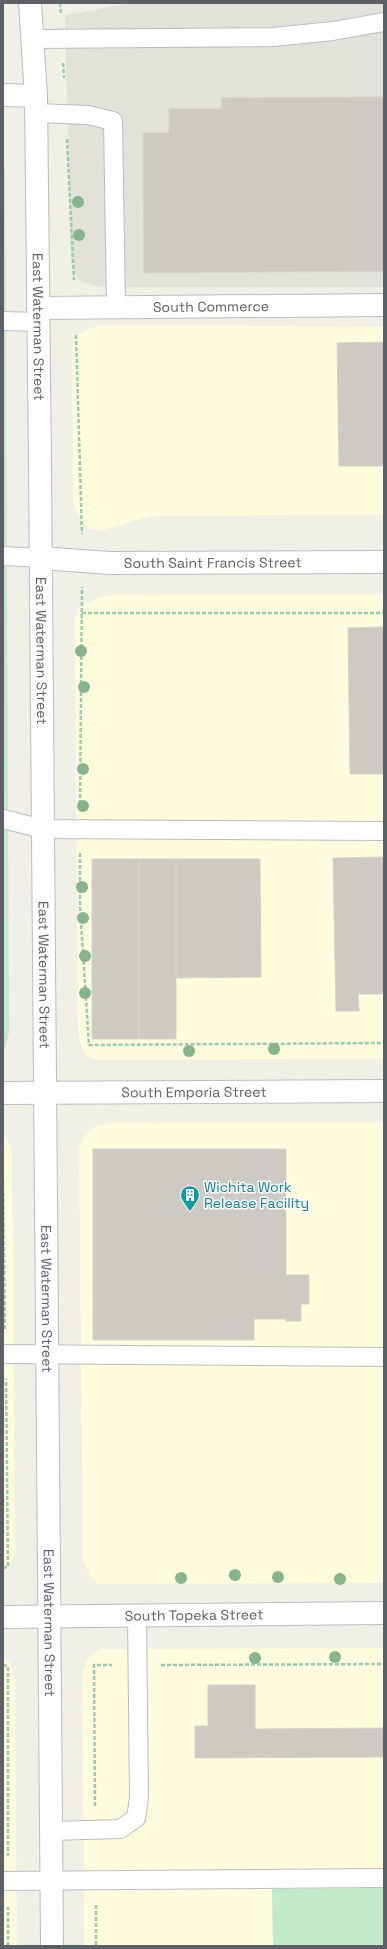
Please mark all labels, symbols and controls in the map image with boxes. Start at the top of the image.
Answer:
street label: East Waterman Street [29,253,48,401]
street label: South Commerce [153,297,269,316]
street label: South Saint Francis Street [124,553,302,572]
street label: East Waterman Street [32,577,51,725]
street label: East Waterman Street [35,901,54,1049]
street label: South Emporia Street [121,1083,267,1101]
place label: Wichita Work Release Facility [204,1178,309,1212]
building icon: Wichita Work Release Facility [179,1184,201,1212]
street label: East Waterman Street [37,1225,56,1373]
street label: East Waterman Street [40,1549,59,1697]
street label: South Topeka Street [124,1605,263,1625]

